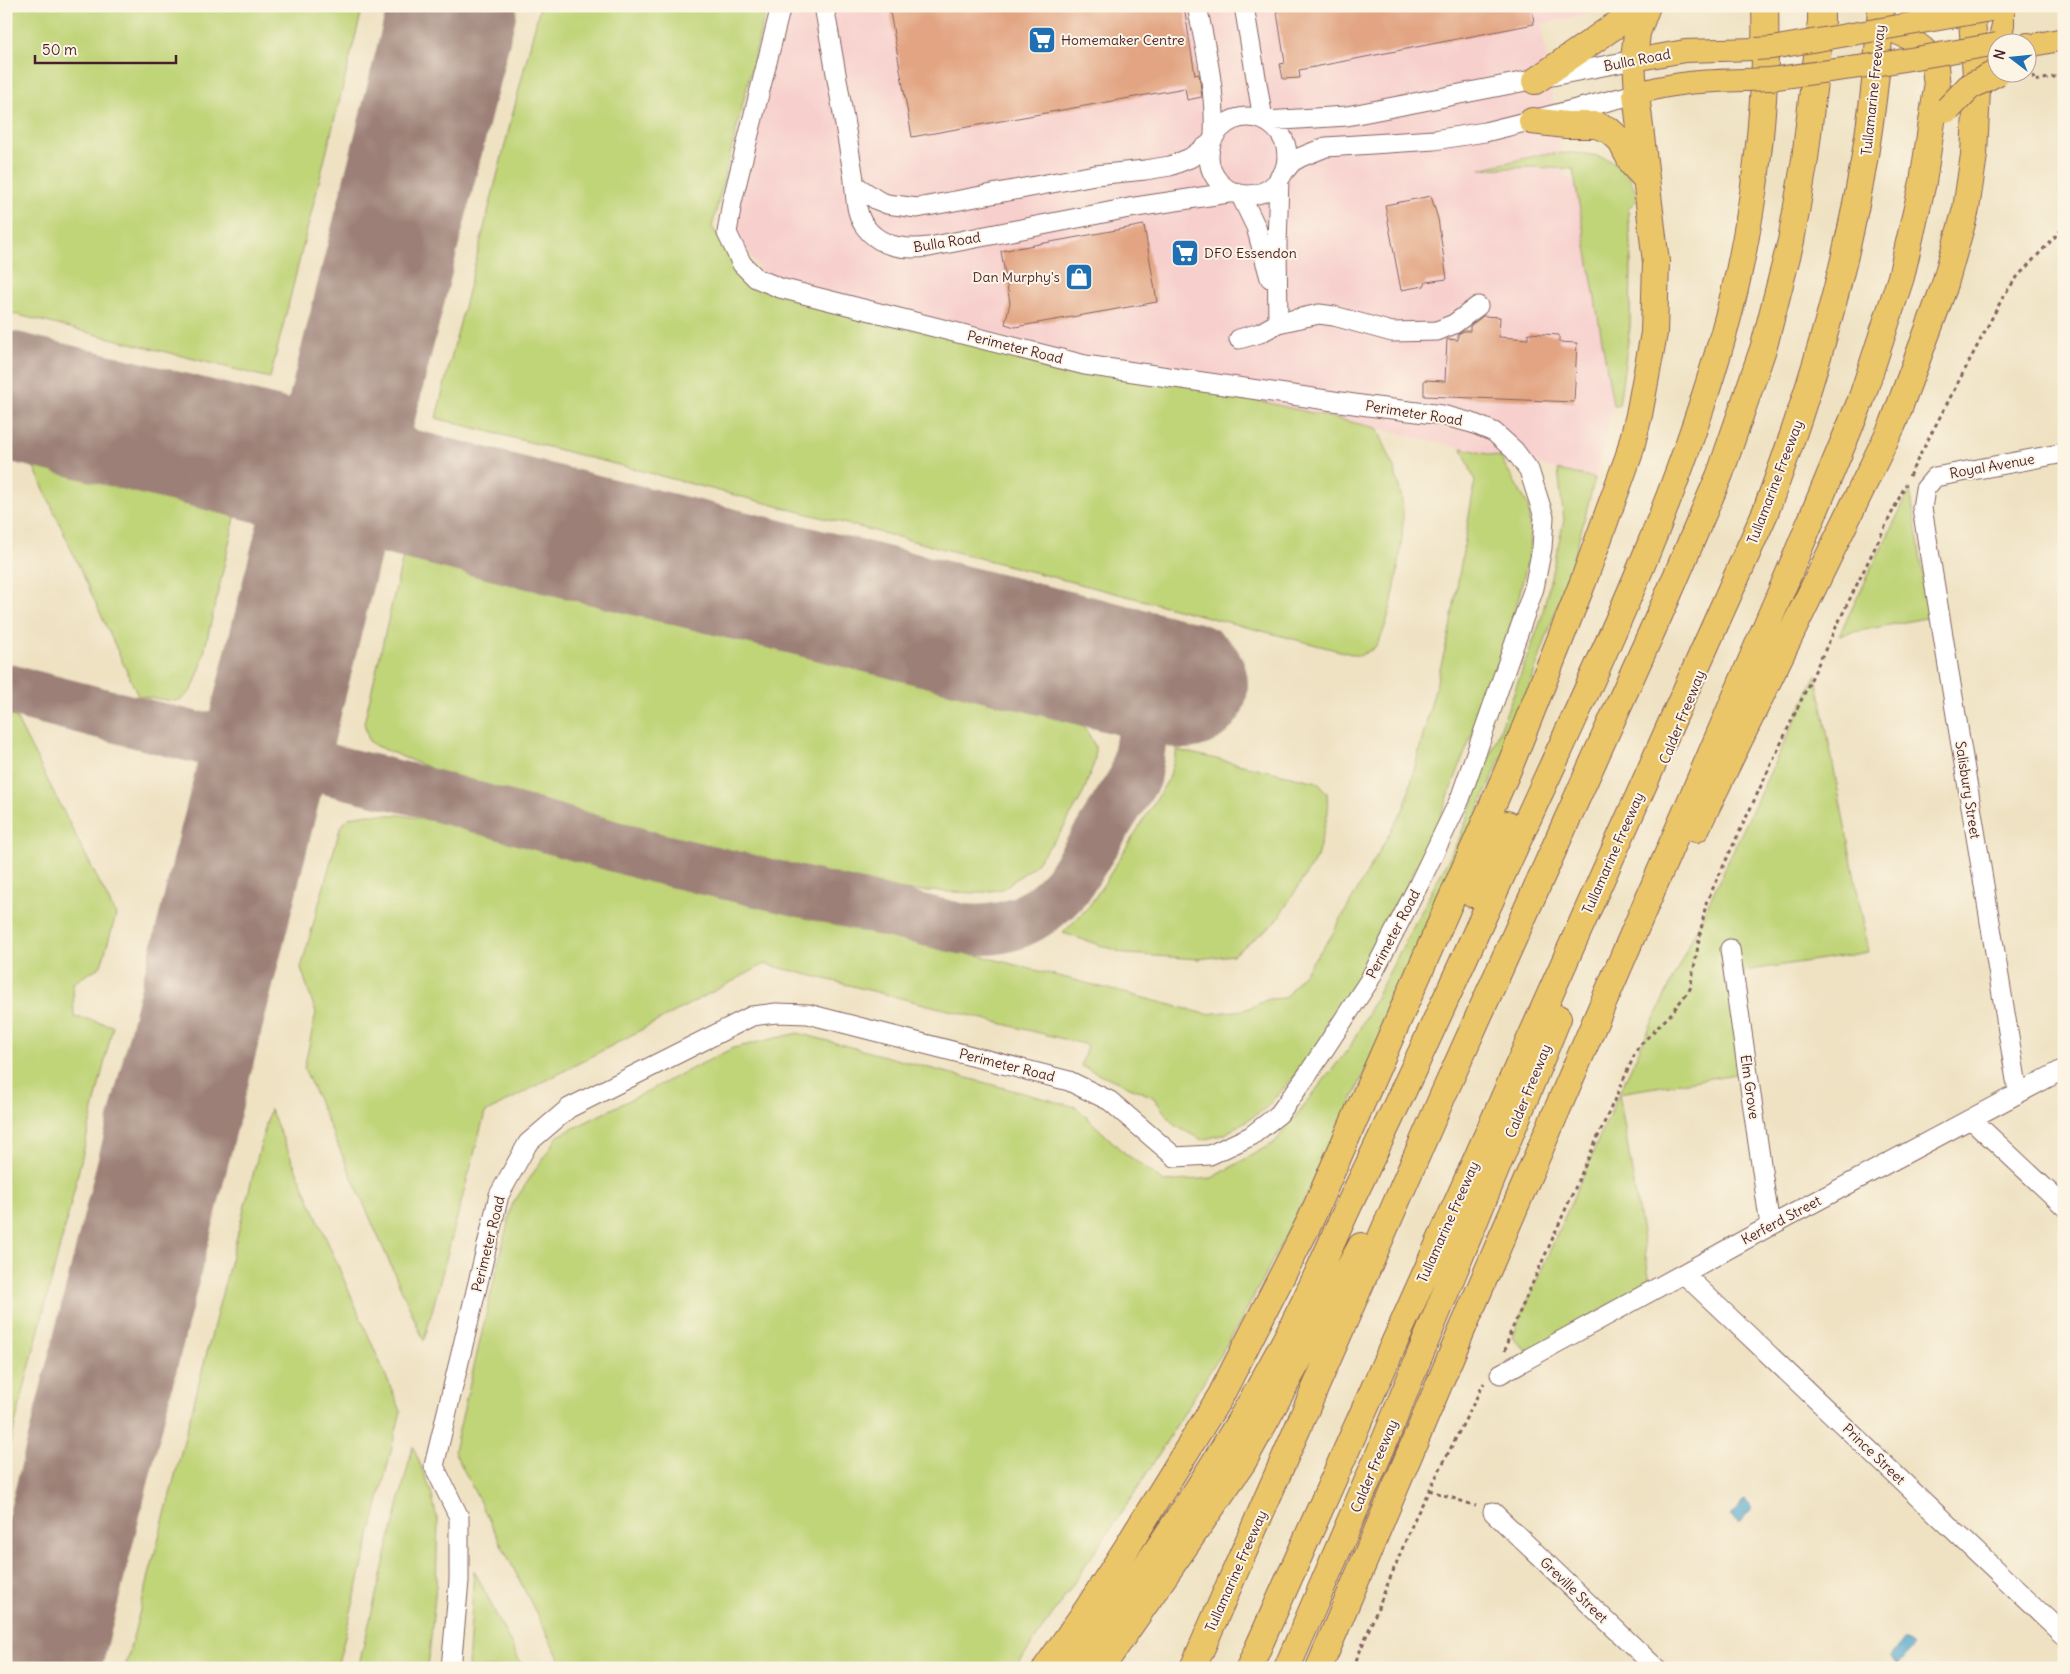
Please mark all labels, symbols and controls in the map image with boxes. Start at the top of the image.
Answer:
street label: Tullamarine Freeway [1857,24,1889,156]
supermarket icon: Homemaker Centre [1027,25,1057,55]
place label: Homemaker Centre [1061,31,1185,49]
scale bar [35,32,176,64]
north arrow [1988,32,2038,82]
text: 50 m [42,40,77,59]
street label: Bulla Road [1602,45,1672,75]
text: N [1990,47,2009,62]
street label: Bulla Road [912,228,982,256]
supermarket icon: DFO Essendon [1170,238,1200,268]
place label: DFO Essendon [1204,244,1297,262]
shop icon: Dan Murphy's [1064,262,1094,292]
place label: Dan Murphy's [973,268,1060,286]
street label: Perimeter Road [965,326,1065,368]
street label: Perimeter Road [1364,396,1464,430]
street label: Tullamarine Freeway [1743,417,1807,547]
street label: Royal Avenue [1948,450,2036,482]
street label: Calder Freeway [1655,667,1709,767]
street label: Salisbury Street [1951,740,1985,840]
street label: Tullamarine Freeway [1578,789,1648,917]
street label: Perimeter Road [1362,886,1424,982]
street label: Calder Freeway [1501,1041,1555,1141]
street label: Perimeter Road [957,1044,1057,1086]
street label: Elm Grove [1737,1054,1763,1120]
street label: Tullamarine Freeway [1413,1158,1483,1286]
street label: Kerferd Street [1738,1191,1824,1249]
street label: Perimeter Road [467,1194,509,1294]
street label: Calder Freeway [1346,1417,1402,1515]
street label: Prince Street [1839,1420,1909,1489]
street label: Tullamarine Freeway [1201,1507,1271,1635]
street label: Greville Street [1536,1553,1612,1627]

